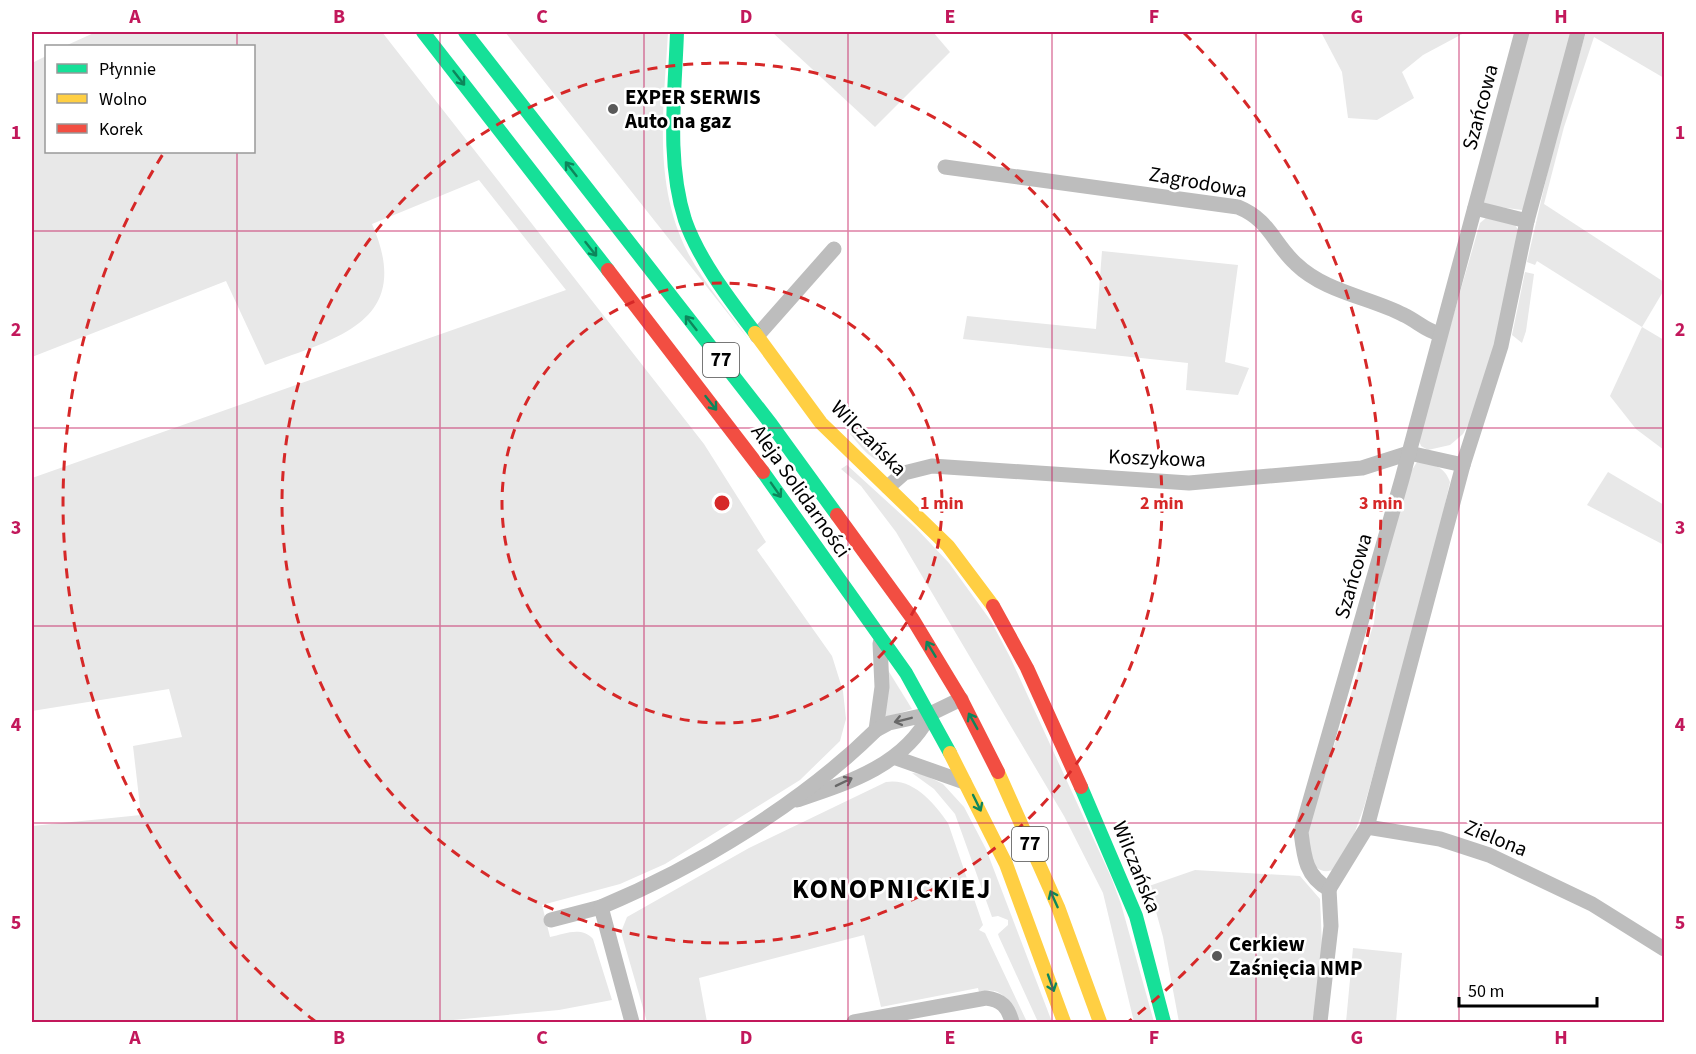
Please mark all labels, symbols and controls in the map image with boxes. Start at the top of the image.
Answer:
text: A [128,3,141,31]
text: B [333,3,345,31]
text: C [536,3,548,31]
text: D [740,3,752,31]
text: E [945,3,955,31]
text: F [1149,3,1159,31]
text: G [1351,3,1363,31]
text: H [1554,3,1568,31]
legend [45,45,255,153]
text: Płynnie [99,57,156,82]
street label: Szańcowa [1454,61,1506,153]
one-way arrow [452,69,465,85]
place label: EXPER SERWIS Auto na gaz [624,82,761,136]
text: Wolno [99,87,147,112]
marker: EXPER SERWIS Auto na gaz [606,102,620,116]
text: Korek [99,117,143,142]
text: 1 [11,119,21,147]
text: 1 [1675,119,1685,147]
street label: Zagrodowa [1147,159,1249,205]
one-way arrow [565,161,578,177]
one-way arrow [584,240,597,256]
one-way arrow [685,315,698,331]
text: 2 [11,316,21,344]
text: 2 [1675,316,1685,344]
road number: 77 [703,343,739,377]
street label: WiIczańska [824,393,914,483]
one-way arrow [704,394,717,410]
street label: Aleja Solidarności [744,418,858,564]
street label: Koszykowa [1108,441,1206,475]
one-way arrow [769,482,782,498]
text: 1 min [920,491,964,516]
text: 2 min [1140,491,1184,516]
text: 3 min [1359,491,1403,516]
centre of rings [712,493,732,513]
text: 3 [11,514,21,542]
text: 3 [1675,514,1685,542]
street label: Szańcowa [1327,530,1379,622]
one-way arrow [924,641,936,658]
text: 4 [11,711,22,739]
text: 4 [1675,711,1686,739]
one-way arrow [967,713,978,731]
one-way arrow [893,715,912,727]
one-way arrow [835,776,853,788]
one-way arrow [971,794,983,812]
street label: Zielona [1460,812,1532,864]
street label: WiIczańska [1105,816,1169,918]
road number: 77 [1012,827,1048,861]
district label: KONOPNICKIEJ [792,870,992,909]
one-way arrow [1048,890,1059,908]
text: 5 [11,909,21,937]
text: 5 [1675,909,1685,937]
place label: Cerkiew Zaśnięcia NMP [1229,929,1363,983]
marker: Cerkiew Zaśnięcia NMP [1210,949,1224,963]
scale bar [1459,970,1597,1008]
one-way arrow [1047,974,1058,992]
text: 50 m [1468,979,1504,1004]
text: A [128,1024,141,1052]
text: B [333,1024,345,1052]
text: C [536,1024,548,1052]
text: D [740,1024,752,1052]
text: E [945,1024,955,1052]
text: F [1149,1024,1159,1052]
text: G [1351,1024,1363,1052]
text: H [1554,1024,1568,1052]

